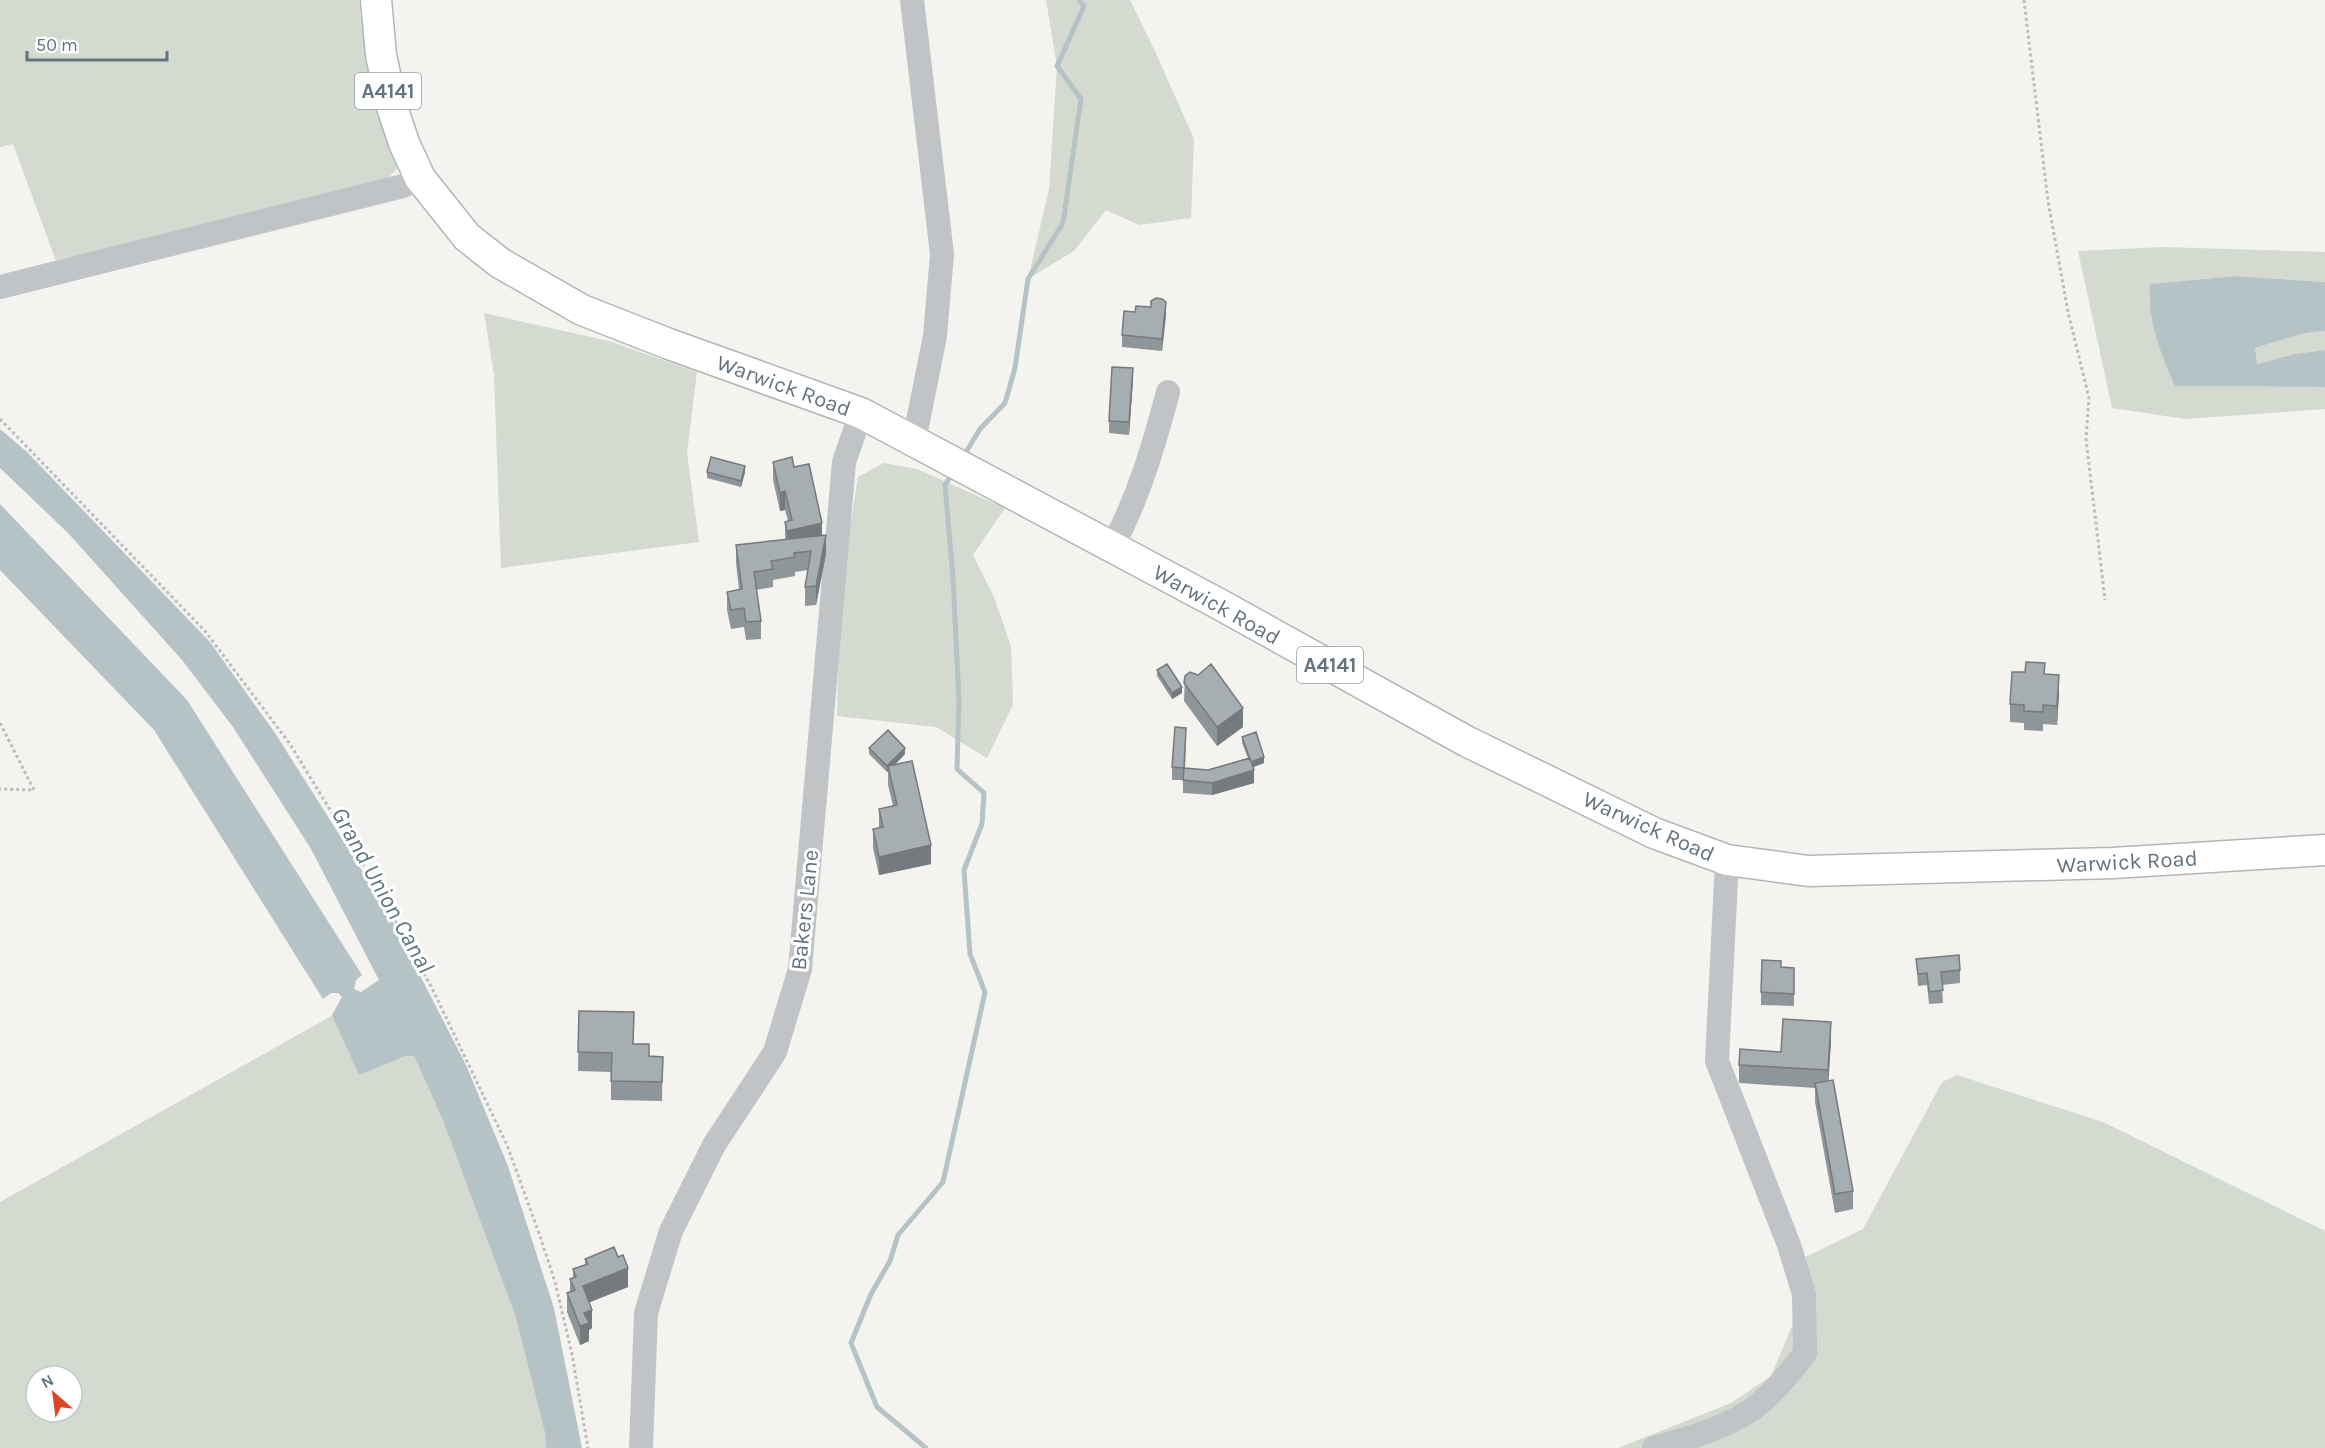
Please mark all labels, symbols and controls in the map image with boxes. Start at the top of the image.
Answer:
scale bar [27,24,166,62]
text: 50 m [36,34,78,56]
road number: A4141 [355,73,421,109]
street label: Warwick Road [713,350,854,422]
street label: Warwick Road [1148,559,1285,650]
road number: A4141 [1297,647,1363,683]
street label: Warwick Road [1579,786,1718,867]
water label: Grand Union Canal [326,802,440,978]
street label: Warwick Road [2056,845,2198,879]
street label: Bakers Lane [786,848,824,972]
north arrow [24,1364,84,1424]
text: N [38,1370,57,1392]

